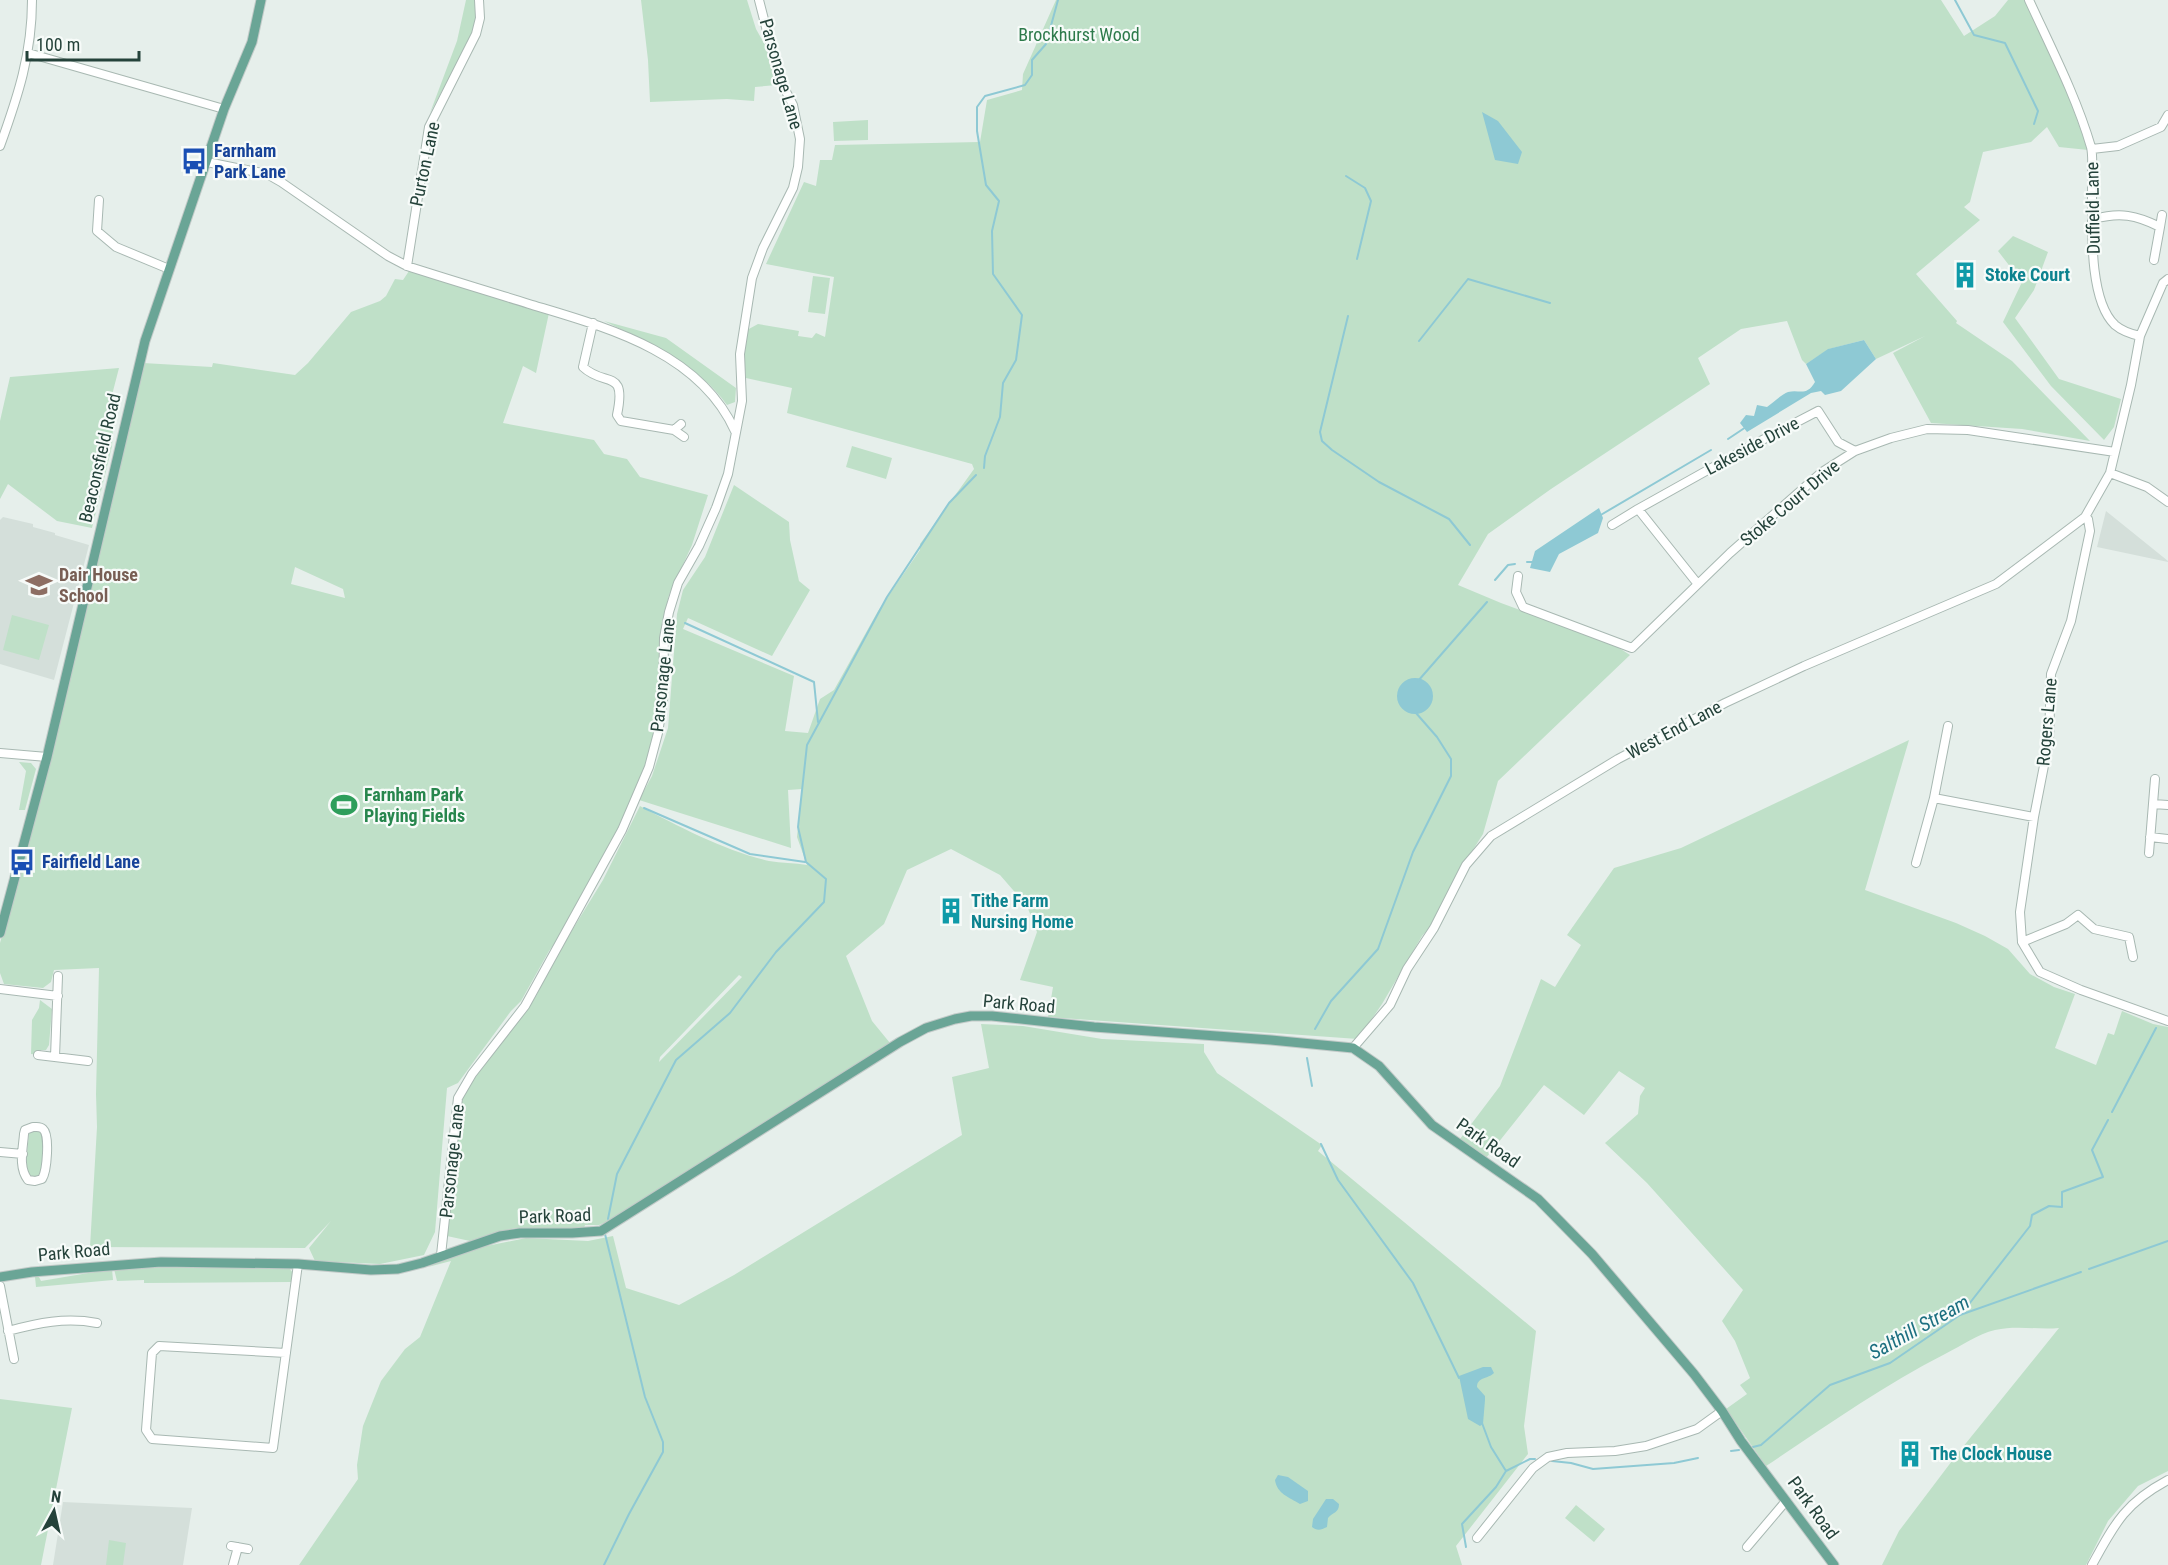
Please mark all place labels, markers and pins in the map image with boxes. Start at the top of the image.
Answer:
place label: Farnham Park Lane [214,140,286,182]
bus stop icon: Farnham Park Lane [179,146,209,176]
building icon: Stoke Court [1950,260,1980,290]
place label: Stoke Court [1985,264,2071,285]
place label: Dair House School [59,564,138,606]
school or university icon: Dair House School [24,570,54,600]
place label: Farnham Park Playing Fields [364,784,465,826]
sports icon: Farnham Park Playing Fields [329,790,359,820]
bus stop icon: Fairfield Lane [7,847,37,877]
place label: Fairfield Lane [42,851,140,872]
place label: Tithe Farm Nursing Home [971,890,1074,932]
building icon: Tithe Farm Nursing Home [936,896,966,926]
building icon: The Clock House [1895,1439,1925,1469]
place label: The Clock House [1930,1443,2052,1464]

